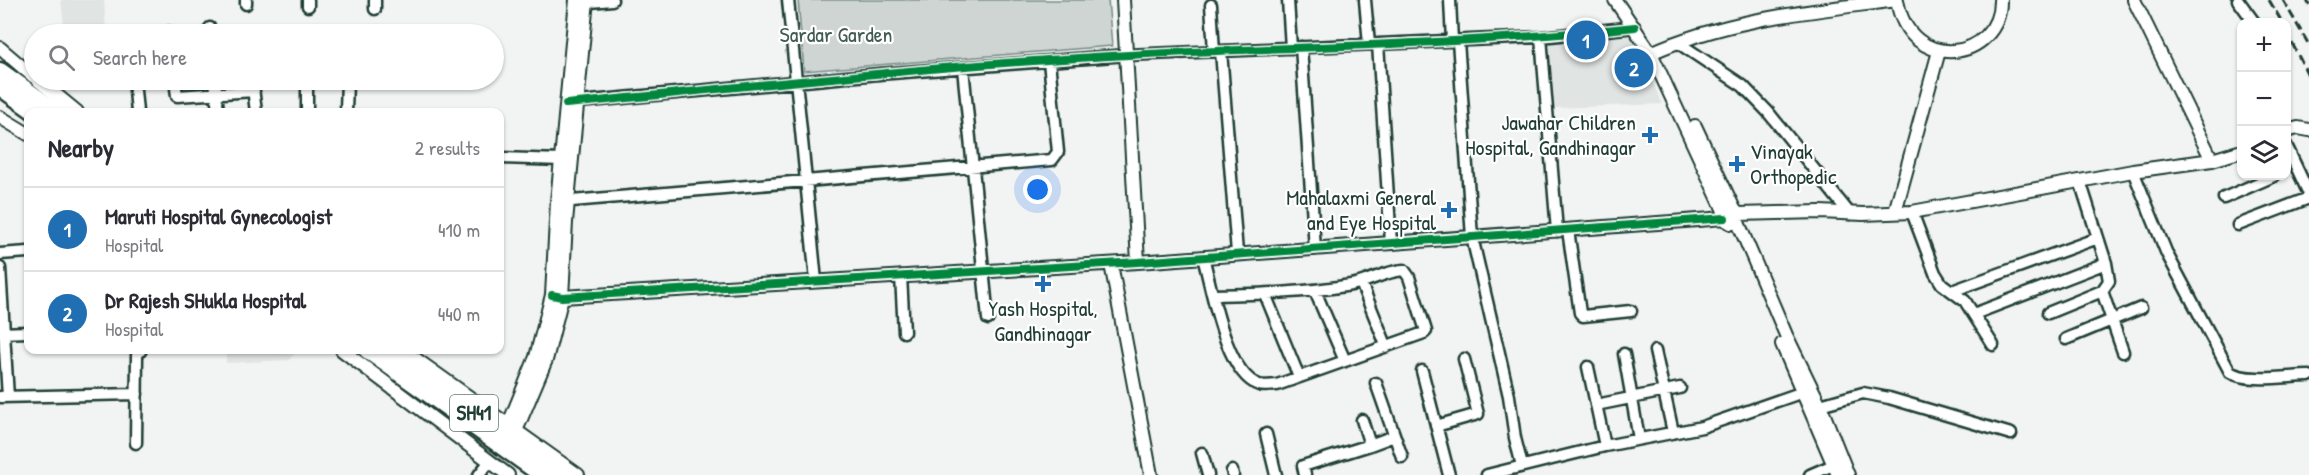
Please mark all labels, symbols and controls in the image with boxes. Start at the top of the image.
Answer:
pin: 1 [1566,18,1606,63]
map controls [2237,18,2291,180]
button: + [2237,18,2291,72]
park label: Sardar Garden [780,19,892,49]
search box [24,24,504,90]
icon: search [45,41,78,74]
text: Search here [93,42,187,72]
pin: 2 [1614,46,1654,90]
button: − [2237,72,2291,126]
place label: Jawahar Children Hospital, Gandhinagar [1465,107,1637,162]
marker: Jawahar Children Hospital, Gandhinagar [1641,126,1659,144]
button: layers [2237,126,2291,180]
text: Nearby [48,130,114,165]
text: 2 results [415,134,480,161]
place label: Vinayak Orthopedic [1750,136,1837,191]
marker: Vinayak Orthopedic [1728,155,1746,173]
your location [1023,175,1052,204]
place label: Mahalaxmi General and Eye Hospital [1286,182,1436,237]
text: Maruti Hospital Gynecologist [105,201,332,231]
marker: Mahalaxmi General and Eye Hospital [1440,201,1458,219]
text: 1 [64,216,71,243]
text: 410 m [438,216,480,243]
text: Hospital [105,231,163,258]
marker: Yash Hospital, Gandhinagar [1034,275,1052,293]
text: Dr Rajesh SHukla Hospital [105,285,306,315]
place label: Yash Hospital, Gandhinagar [988,293,1098,348]
text: 2 [63,300,72,327]
text: 440 m [438,300,480,327]
text: Hospital [105,315,163,342]
road number: SH41 [450,395,498,431]

